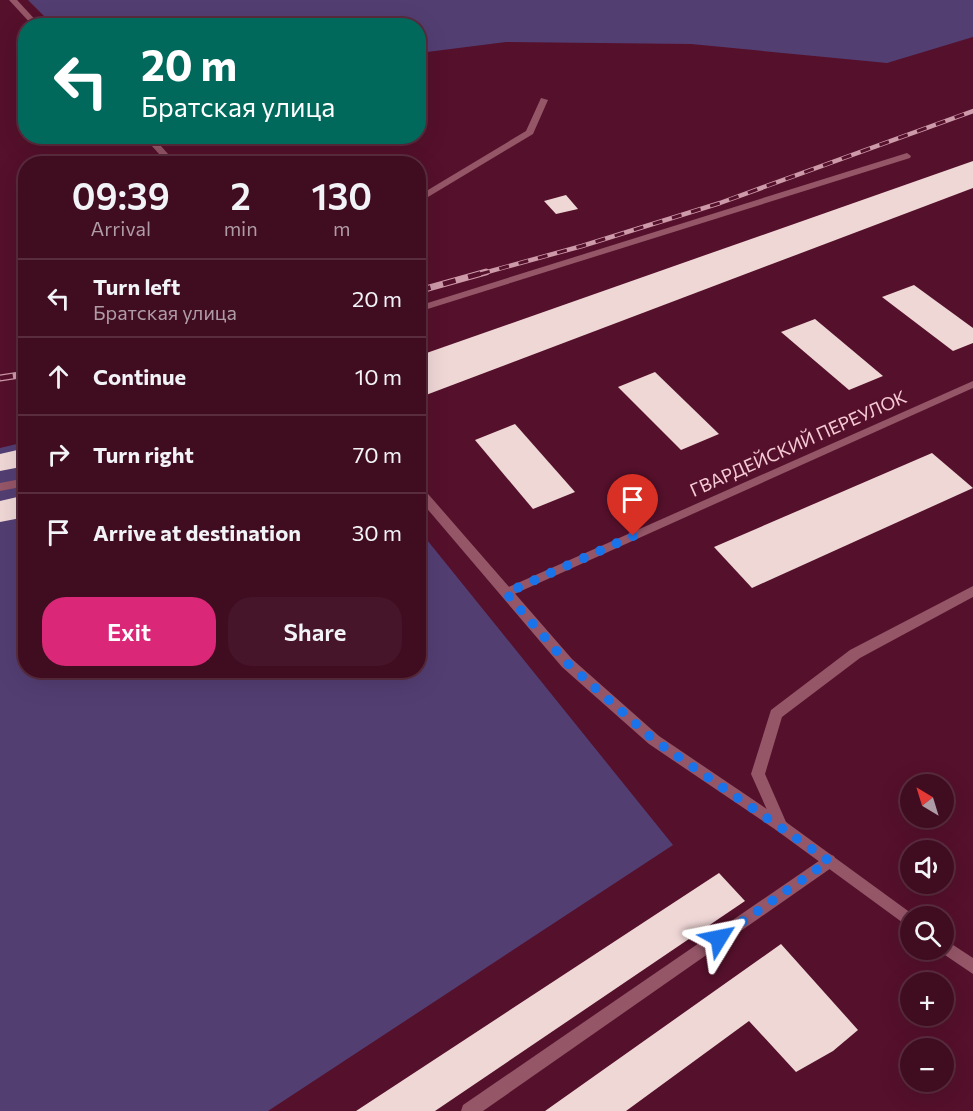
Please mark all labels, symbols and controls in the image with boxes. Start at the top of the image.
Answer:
text: 20 m [141,38,237,90]
icon: left [42,42,120,120]
text: Братская улица [141,90,335,123]
text: 09:39 [72,173,170,217]
text: 2 [231,173,251,217]
text: 130 [312,173,372,217]
text: Arrival [91,216,151,240]
text: min [224,216,258,240]
text: m [333,216,351,240]
text: Turn left [93,273,180,300]
icon: left [42,282,75,315]
text: 20 m [352,285,402,312]
text: Братская улица [93,300,237,324]
icon: ahead [42,360,75,393]
text: Continue [93,363,186,390]
text: 10 m [355,363,402,390]
street label: ГВАРДЕЙСКИЙ ПЕРЕУЛОК [686,385,910,501]
icon: right [42,438,75,471]
text: Turn right [93,441,194,468]
text: 70 m [353,441,402,468]
pin [607,474,658,536]
icon: arrive [616,483,649,516]
icon: arrive [42,516,75,549]
text: Arrive at destination [93,519,301,546]
text: 30 m [352,519,402,546]
button: Exit [42,597,216,666]
button: Share [228,597,402,666]
north arrow [900,774,954,828]
map controls [900,774,954,1092]
button: sound [900,840,954,894]
position arrow [687,906,751,970]
button: search [900,906,954,960]
button: + [900,972,954,1026]
button: − [900,1038,954,1092]

